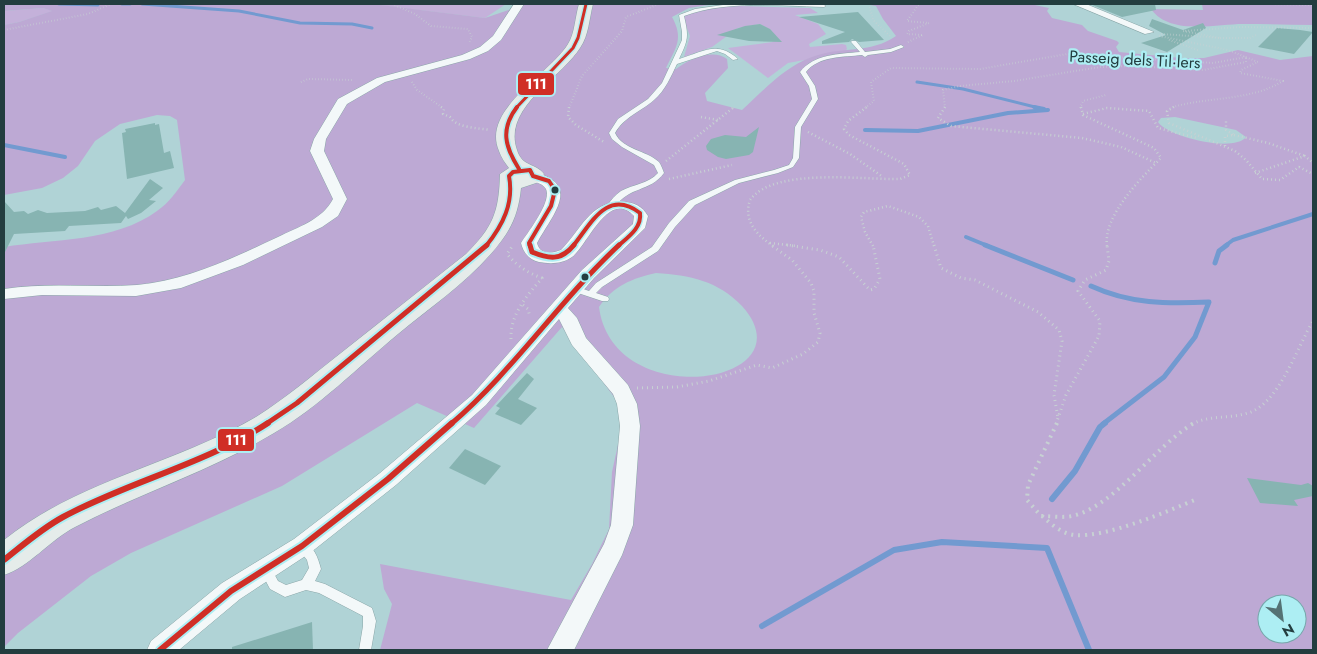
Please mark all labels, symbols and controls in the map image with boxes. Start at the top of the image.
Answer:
street label: Passeig dels Til·lers [1069,45,1201,74]
line badge: 111 [517,72,555,96]
text: 111 [525,74,547,94]
unlabelled marker [550,185,560,195]
unlabelled marker [580,272,590,282]
line badge: 111 [217,428,255,452]
text: 111 [225,430,247,450]
north arrow [1257,594,1307,644]
text: N [1279,619,1298,642]

